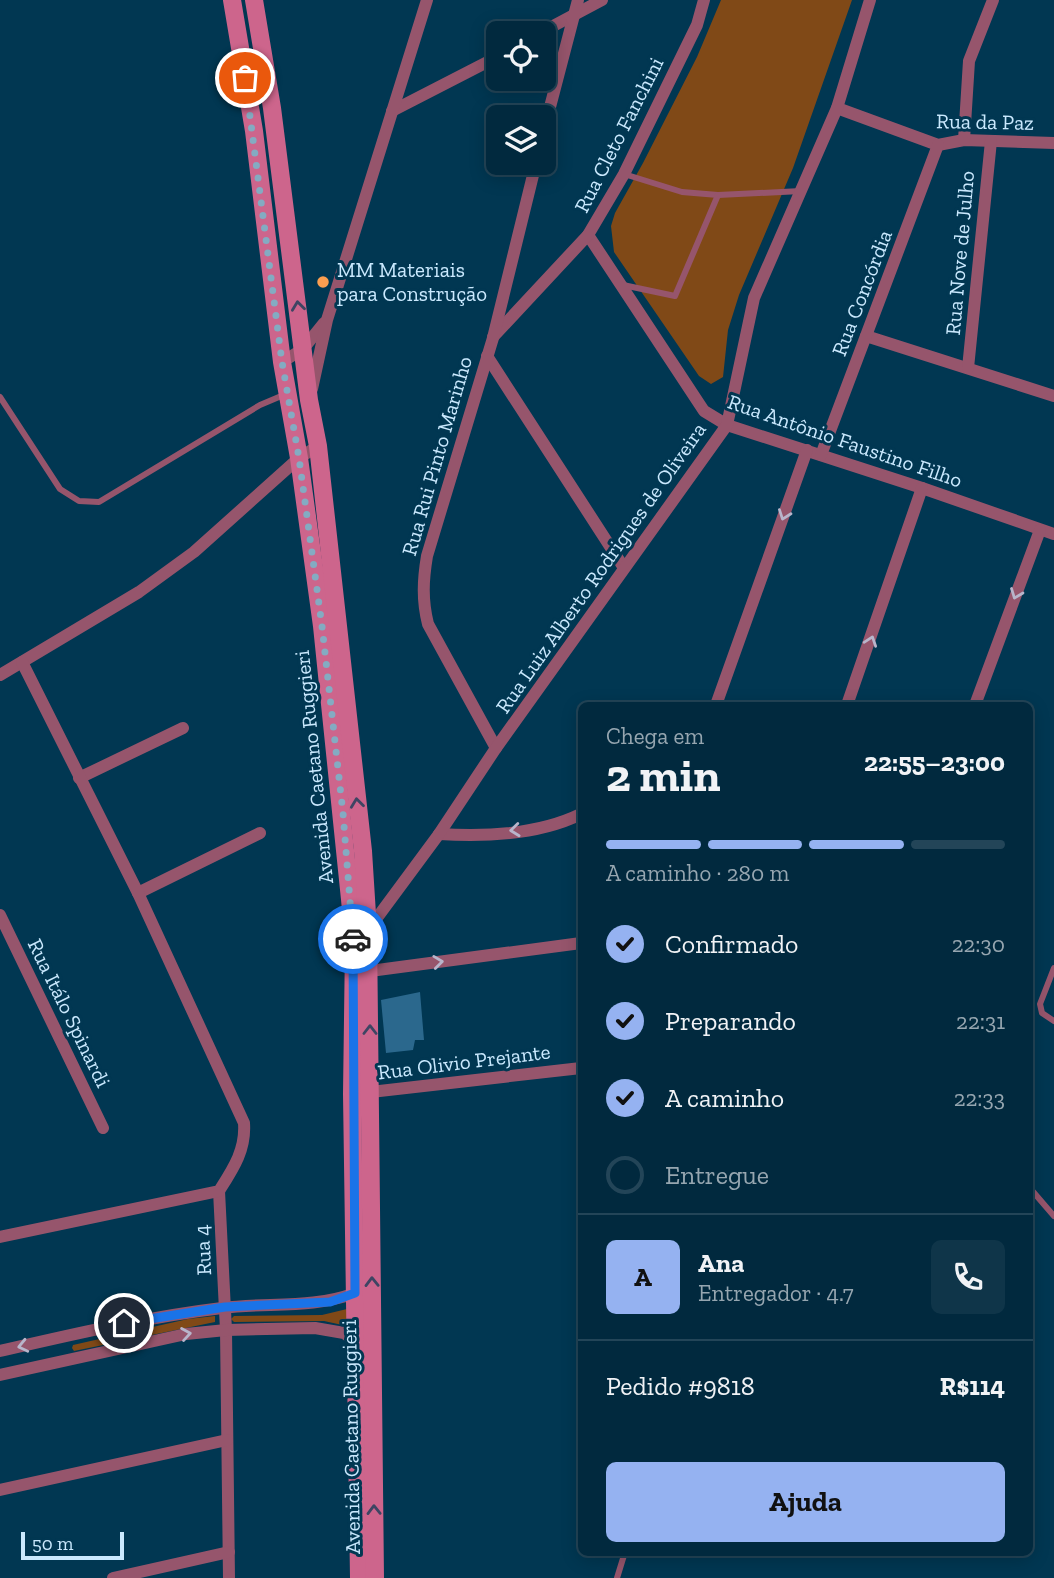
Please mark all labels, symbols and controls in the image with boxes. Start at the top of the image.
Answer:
map controls [486,21,556,175]
button: locate [486,21,556,91]
pin [215,48,275,108]
street label: Rua Cleto Fanchini [569,53,669,217]
icon: bag [226,59,264,97]
button: layers [486,105,556,175]
street label: Rua da Paz [936,108,1034,135]
street label: Rua Nove de Julho [940,170,979,336]
street label: Rua Concórdia [826,226,897,359]
place label: MM Materiais para Construção [337,257,487,306]
marker: MM Materiais para Construção [315,274,331,290]
one-way arrow [290,300,305,312]
street label: Rua Rui Pinto Marinho [396,353,477,558]
street label: Rua Antônio Faustino Filho [725,389,966,492]
street label: Rua Luiz Alberto Rodrigues de Oliveira [490,418,711,718]
one-way arrow [778,508,792,520]
one-way arrow [1010,587,1024,599]
one-way arrow [863,636,877,648]
street label: Avenida Caetano Ruggieri [289,649,338,885]
text: Chega em [606,722,704,750]
text: 22:55–23:00 [864,746,1005,778]
text: 2 min [606,748,721,803]
one-way arrow [349,798,364,809]
one-way arrow [510,823,521,838]
text: A caminho · 280 m [606,859,789,887]
courier [318,904,388,974]
icon: car [334,920,372,958]
icon: check [606,925,644,963]
text: Confirmado [665,928,798,960]
text: 22:30 [952,930,1005,958]
street label: Rua Itálo Spinardi [23,934,116,1091]
one-way arrow [432,955,444,970]
icon: check [606,1002,644,1040]
text: Preparando [665,1005,796,1037]
text: 22:31 [956,1007,1005,1035]
one-way arrow [362,1025,378,1035]
street label: Rua Olivio Prejante [376,1038,552,1085]
icon: check [606,1079,644,1117]
text: A caminho [665,1082,784,1114]
text: 22:33 [954,1084,1005,1112]
text: Entregue [665,1159,769,1191]
street label: Rua 4 [189,1224,216,1276]
button: phone [931,1240,1005,1314]
text: Ana [698,1247,744,1279]
text: A [634,1261,652,1293]
one-way arrow [364,1277,379,1288]
text: Entregador · 4.7 [698,1279,854,1307]
pin [94,1293,154,1353]
icon: home [105,1304,143,1342]
street label: Avenida Caetano Ruggieri [336,1319,365,1554]
one-way arrow [180,1327,192,1342]
one-way arrow [17,1338,29,1352]
text: Pedido #9818 [606,1370,755,1402]
text: R$114 [940,1370,1005,1402]
button: Ajuda [606,1462,1005,1542]
one-way arrow [366,1504,382,1515]
scale bar [21,1529,124,1561]
text: 50 m [32,1532,73,1555]

